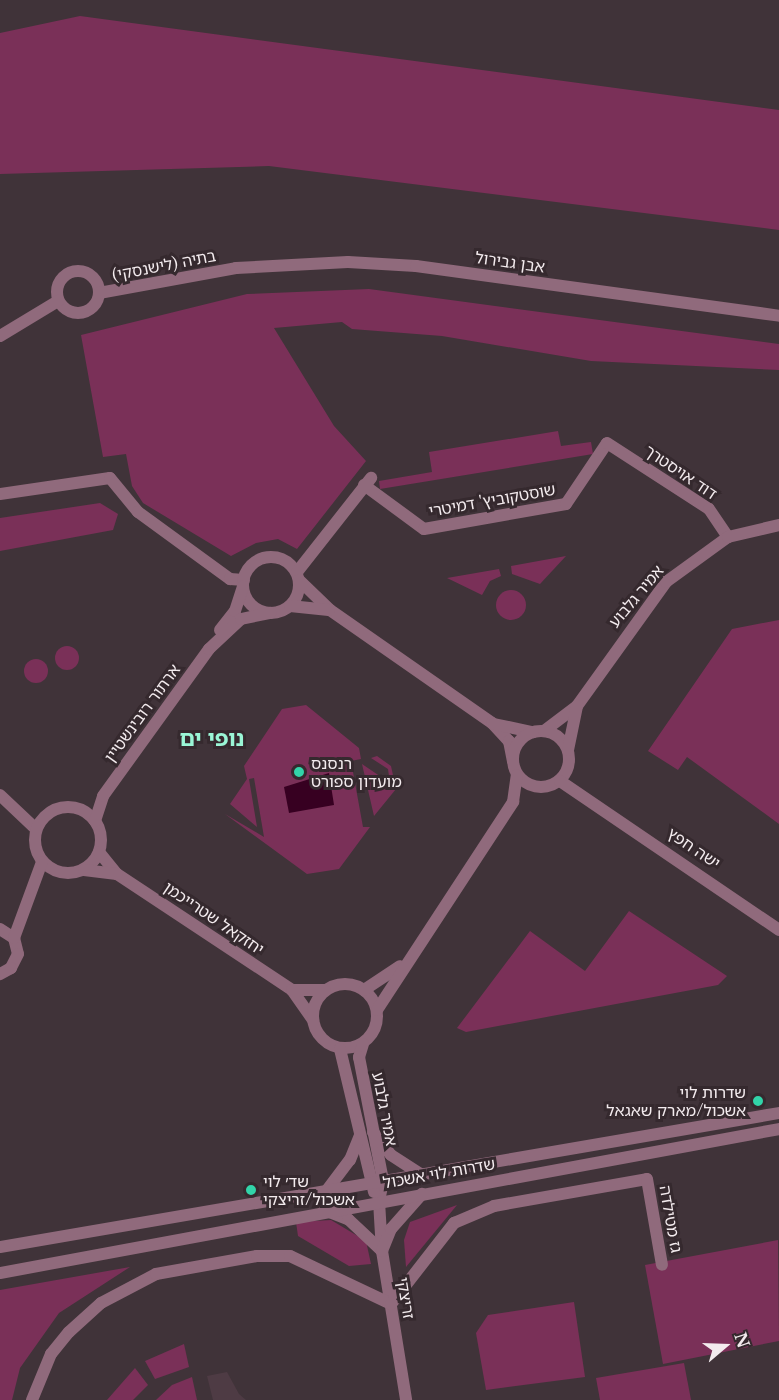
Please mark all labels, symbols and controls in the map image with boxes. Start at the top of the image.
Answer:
street label: בתיה (לישנסקי) [110,246,218,284]
street label: אבן גבירול [474,248,546,276]
street label: דוד אויסטרך [641,441,721,503]
street label: שוסטקוביץ' דמיטרי [427,479,557,521]
street label: אמיר גלבוע [605,561,667,631]
street label: ארתור רובינשטיין [100,660,184,766]
district label: נופי ים [180,726,244,752]
place label: רנסנס מועדון ספורט [311,753,402,791]
marker: רנסנס מועדון ספורט [292,765,306,779]
street label: ישה חפץ [664,823,724,873]
street label: יחזקאל שטרייכמן [160,877,268,959]
street label: אמיר גלבוע [368,1070,402,1148]
place label: שדרות לוי אשכול/מארק שאגאל [606,1082,746,1120]
marker: שדרות לוי אשכול/מארק שאגאל [751,1094,765,1108]
street label: שדרות לוי אשכול [381,1154,497,1192]
place label: שד׳ לוי אשכול/זריצקי [263,1171,355,1209]
marker: שד׳ לוי אשכול/זריצקי [244,1183,258,1197]
street label: גז מטילדה [656,1184,686,1254]
street label: זריצקי [393,1276,419,1320]
north arrow [695,1316,755,1376]
text: N [730,1330,754,1351]

